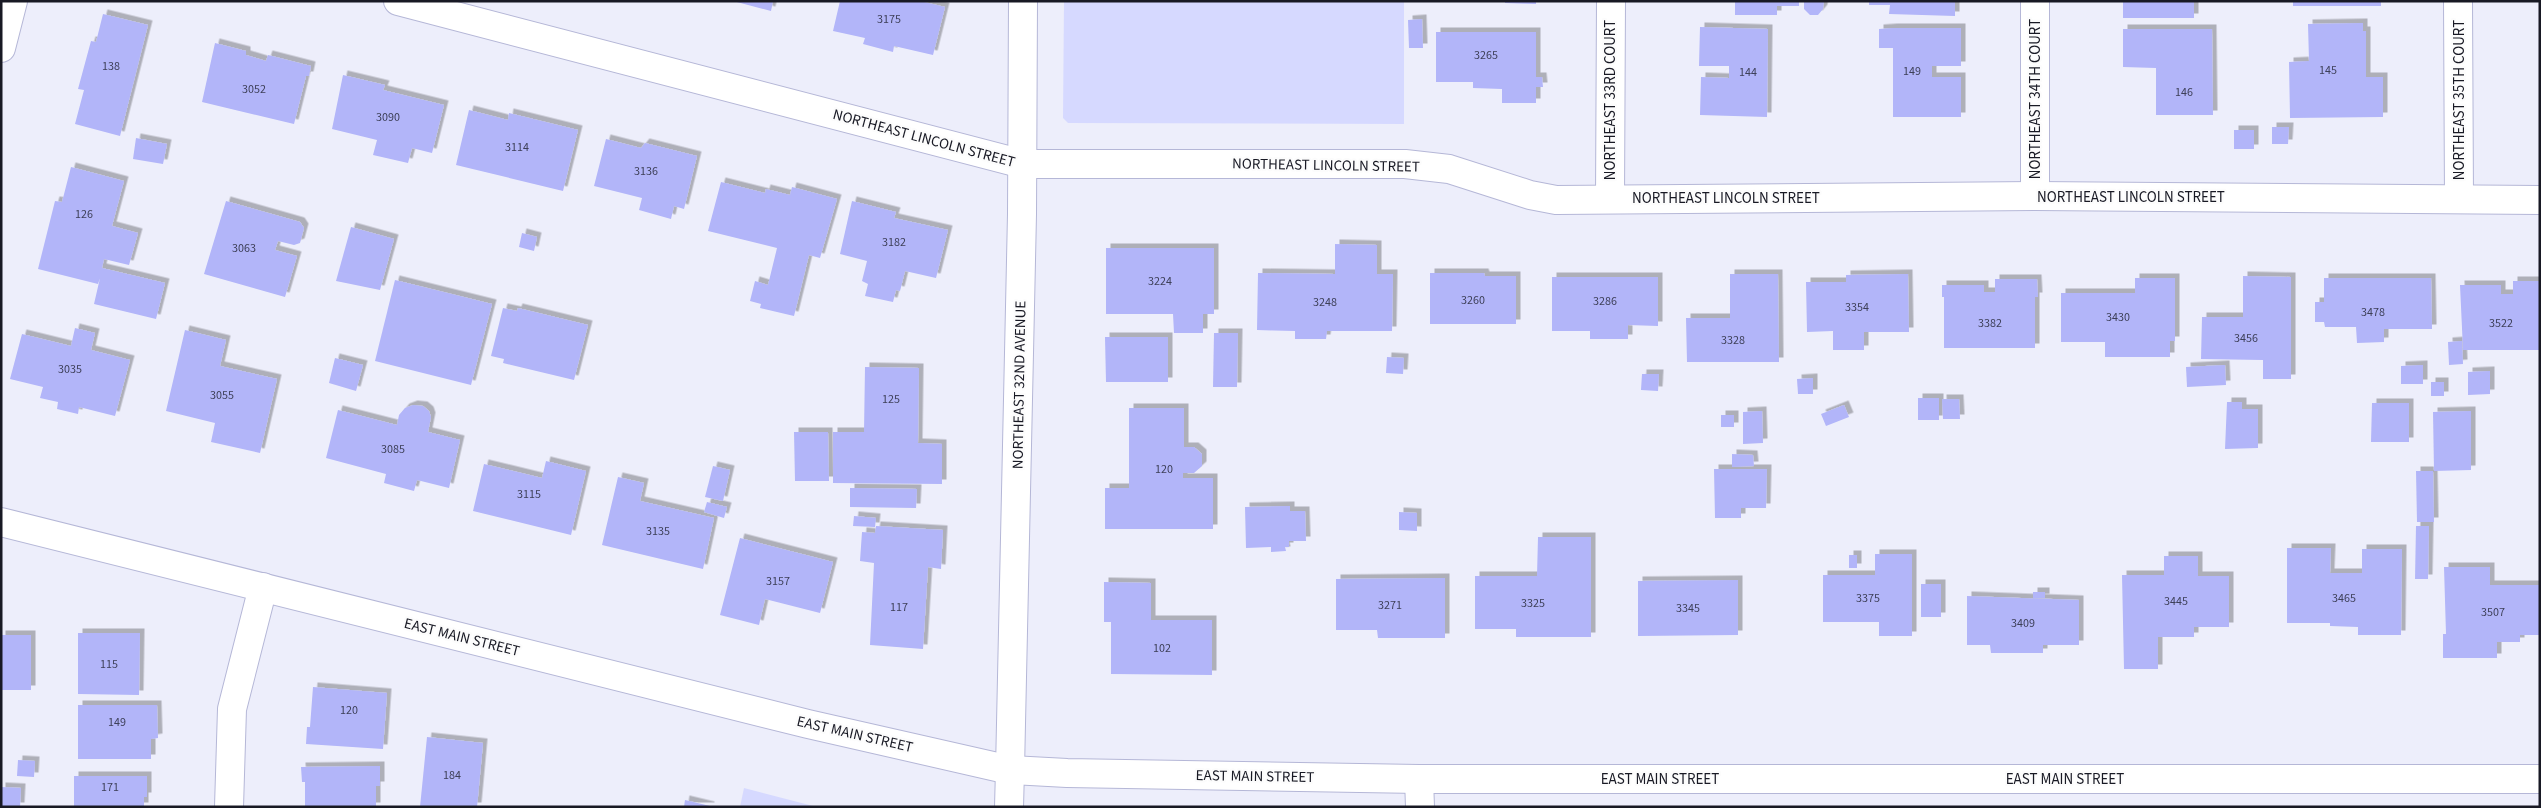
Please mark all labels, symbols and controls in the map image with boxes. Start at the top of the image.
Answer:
house number: 3175 [877,11,901,28]
street label: NORTHEAST 34TH COURT [2025,19,2046,179]
street label: NORTHEAST 33RD COURT [1600,20,1621,180]
street label: NORTHEAST 35TH COURT [2449,20,2470,180]
house number: 3265 [1474,47,1498,64]
house number: 138 [102,58,120,75]
house number: 145 [2319,62,2337,79]
house number: 149 [1903,63,1921,80]
house number: 144 [1739,64,1757,81]
house number: 3052 [242,81,266,98]
house number: 146 [2175,84,2193,101]
street label: NORTHEAST LINCOLN STREET [830,104,1017,173]
house number: 3090 [376,109,400,126]
house number: 3114 [505,139,529,156]
street label: NORTHEAST LINCOLN STREET [1232,153,1420,178]
house number: 3136 [634,163,658,180]
street label: NORTHEAST LINCOLN STREET [2037,187,2225,208]
street label: NORTHEAST LINCOLN STREET [1632,188,1820,209]
house number: 126 [75,206,93,223]
house number: 3182 [882,234,906,251]
house number: 3063 [232,240,256,257]
house number: 3224 [1148,273,1172,290]
house number: 3260 [1461,292,1485,309]
house number: 3286 [1593,293,1617,310]
house number: 3248 [1313,294,1337,311]
house number: 3354 [1845,299,1869,316]
street label: NORTHEAST 32ND AVENUE [1008,301,1031,469]
house number: 3478 [2361,304,2385,321]
house number: 3430 [2106,309,2130,326]
house number: 3382 [1978,315,2002,332]
house number: 3522 [2489,315,2513,332]
house number: 3456 [2234,330,2258,347]
house number: 3328 [1721,332,1745,349]
house number: 3035 [58,361,82,378]
house number: 3055 [210,387,234,404]
house number: 125 [882,391,900,408]
house number: 3085 [381,441,405,458]
house number: 120 [1155,461,1173,478]
house number: 3115 [517,486,541,503]
house number: 3135 [646,523,670,540]
house number: 3157 [766,573,790,590]
house number: 3375 [1856,590,1880,607]
house number: 3465 [2332,590,2356,607]
house number: 3445 [2164,593,2188,610]
house number: 3325 [1521,595,1545,612]
house number: 3271 [1378,597,1402,614]
house number: 117 [890,599,908,616]
house number: 3345 [1676,600,1700,617]
house number: 3507 [2481,604,2505,621]
street label: EAST MAIN STREET [402,613,522,662]
house number: 3409 [2011,615,2035,632]
house number: 102 [1153,640,1171,657]
house number: 115 [100,656,118,673]
house number: 120 [340,702,358,719]
street label: EAST MAIN STREET [795,711,915,758]
house number: 149 [108,714,126,731]
street label: EAST MAIN STREET [1195,765,1314,788]
house number: 184 [443,767,461,784]
street label: EAST MAIN STREET [1601,769,1719,790]
street label: EAST MAIN STREET [2006,769,2124,790]
house number: 171 [101,779,119,796]

